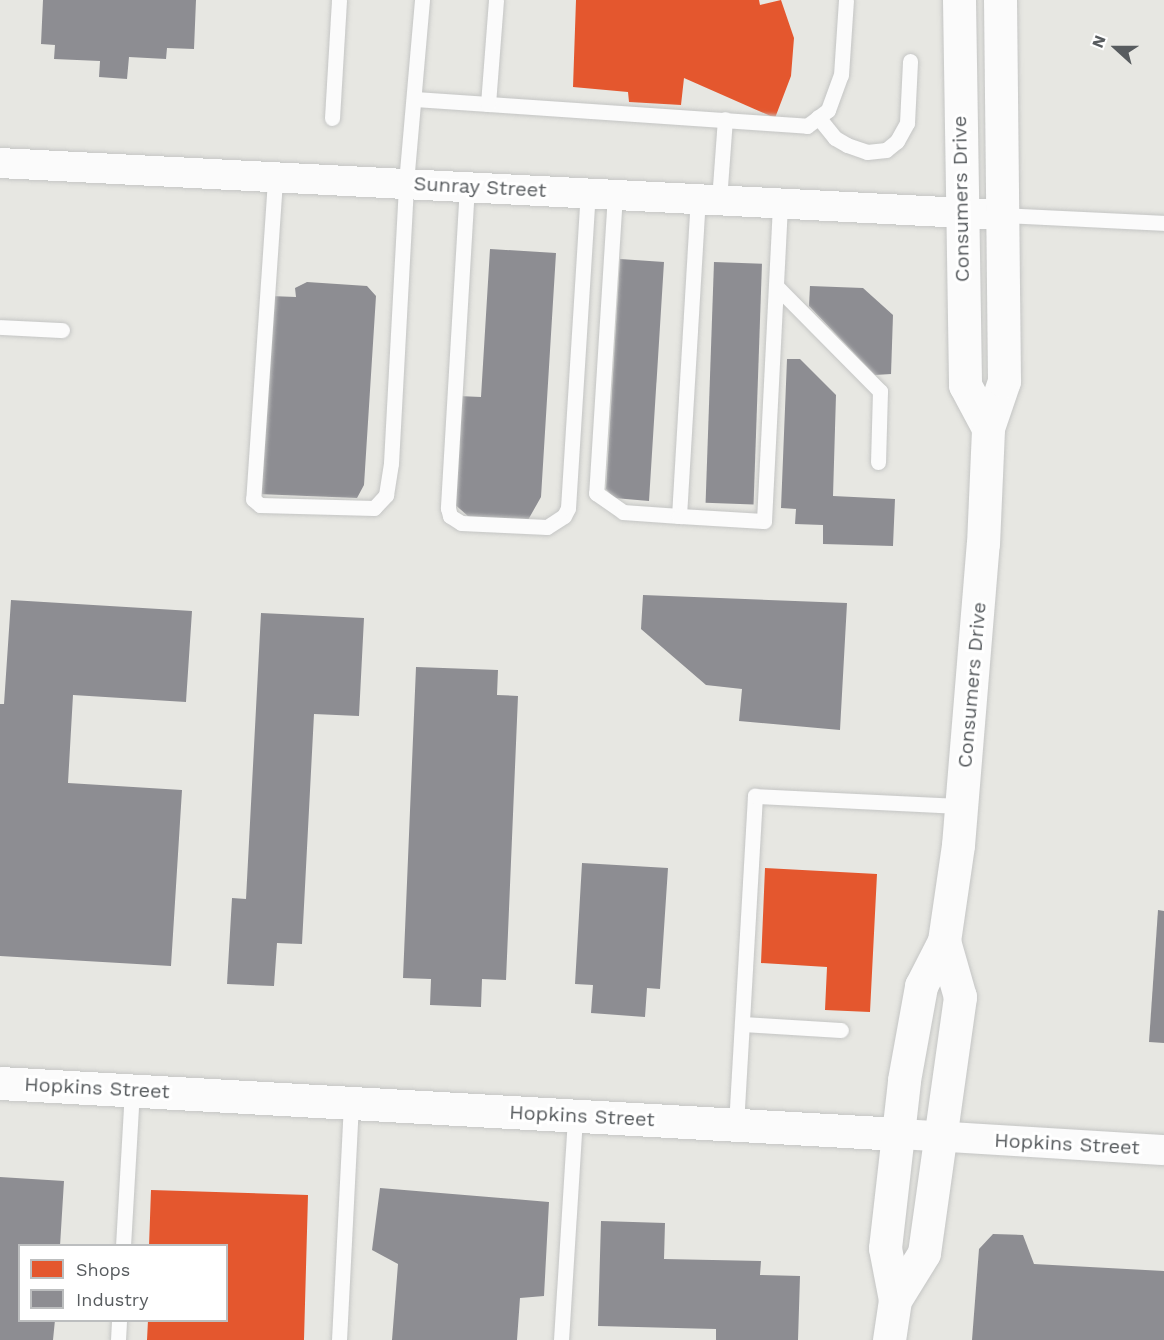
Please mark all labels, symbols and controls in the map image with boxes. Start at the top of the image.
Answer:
north arrow [1086,18,1146,78]
text: N [1088,32,1110,50]
street label: Consumers Drive [948,116,974,282]
street label: Sunray Street [413,172,547,202]
street label: Consumers Drive [953,601,991,769]
street label: Hopkins Street [24,1072,170,1104]
street label: Hopkins Street [509,1100,655,1132]
street label: Hopkins Street [994,1128,1140,1160]
legend [18,1244,228,1322]
text: Shops [76,1259,130,1280]
text: Industry [76,1289,148,1310]

